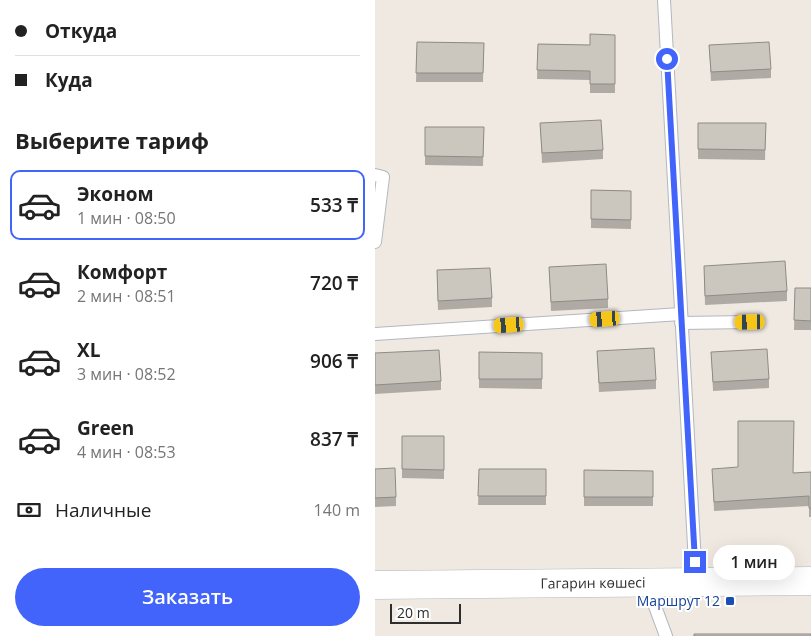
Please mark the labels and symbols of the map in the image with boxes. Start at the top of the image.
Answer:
route start [656,48,678,70]
car [589,310,620,328]
car [734,314,765,330]
car [493,316,524,334]
callout: 1 мин [713,544,795,580]
route end [684,551,706,573]
street label: Гагарин көшесі [540,573,646,592]
place label: Маршрут 12 [637,591,720,610]
marker: Маршрут 12 [724,595,736,607]
scale bar [390,601,461,624]

